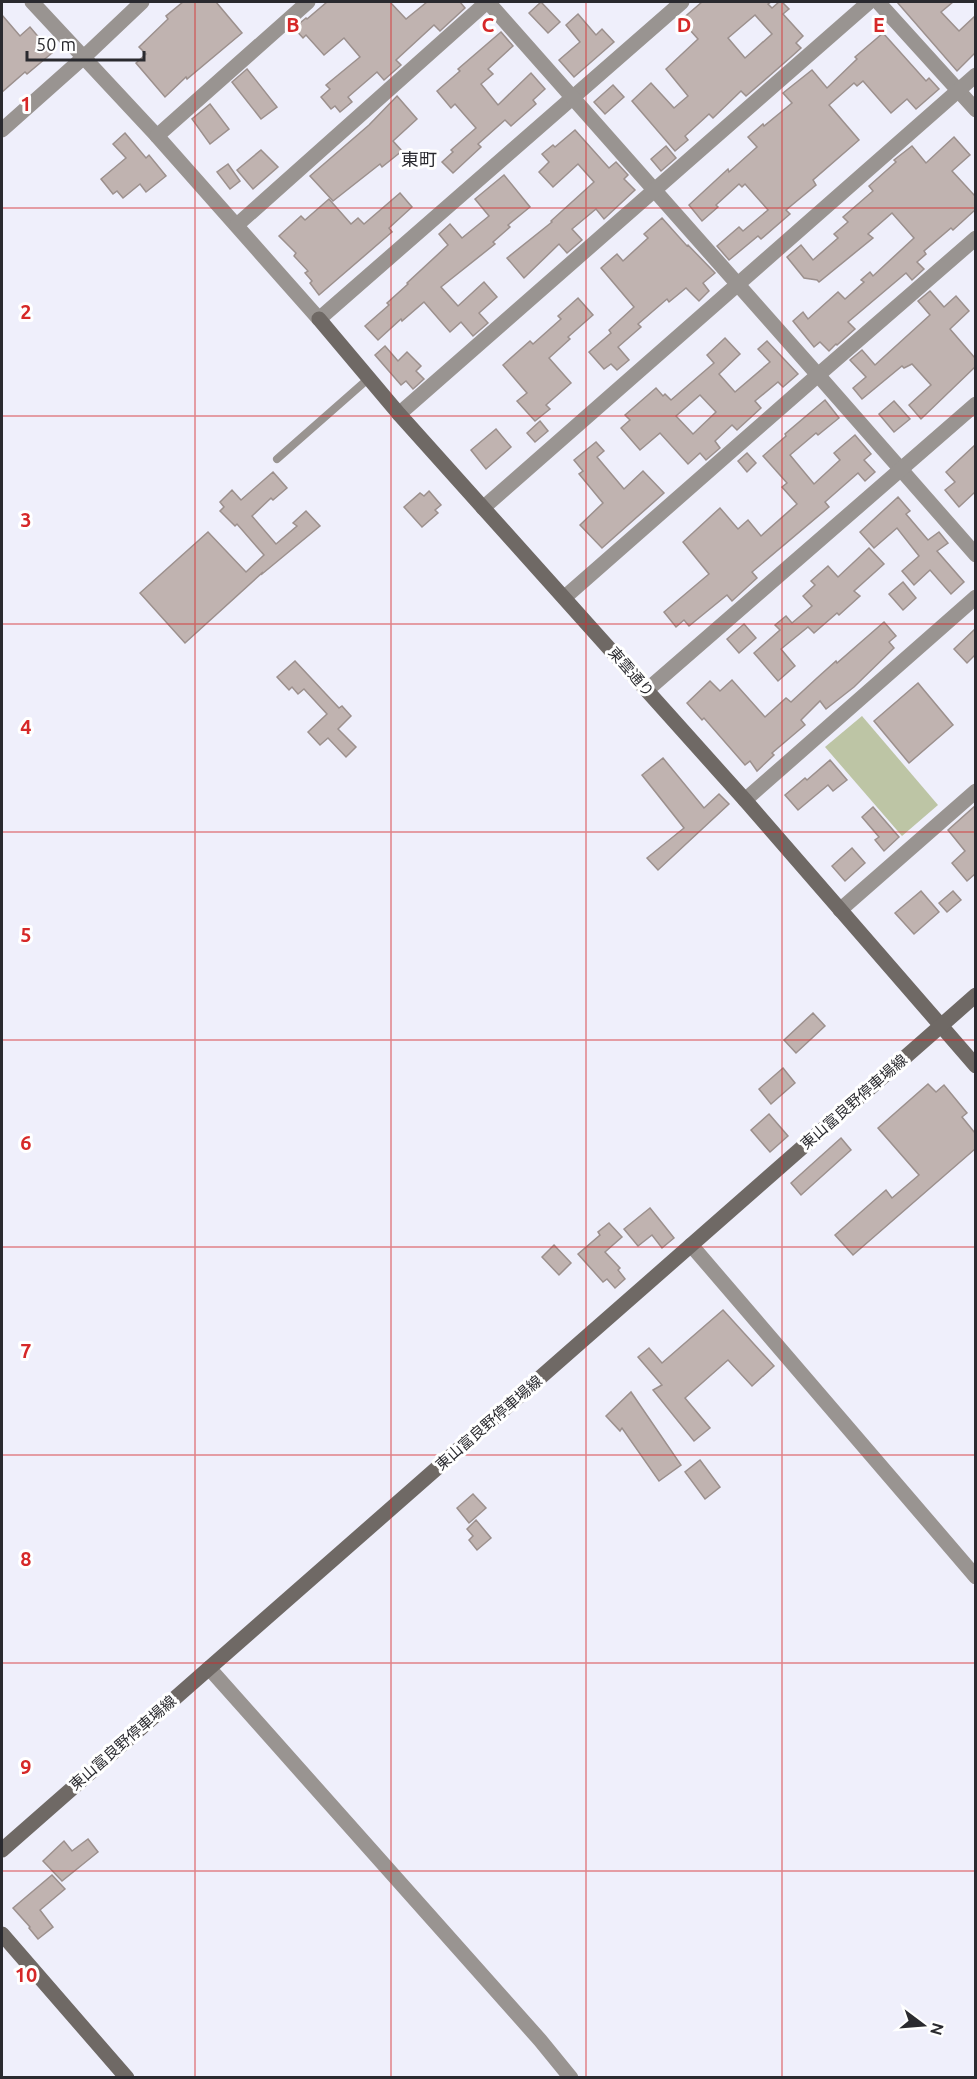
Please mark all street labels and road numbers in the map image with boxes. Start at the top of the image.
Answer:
street label: 東雲通り [605,643,657,700]
street label: 東山富良野停車場線 [797,1051,910,1152]
street label: 東山富良野停車場線 [432,1372,545,1473]
street label: 東山富良野停車場線 [66,1692,179,1793]

